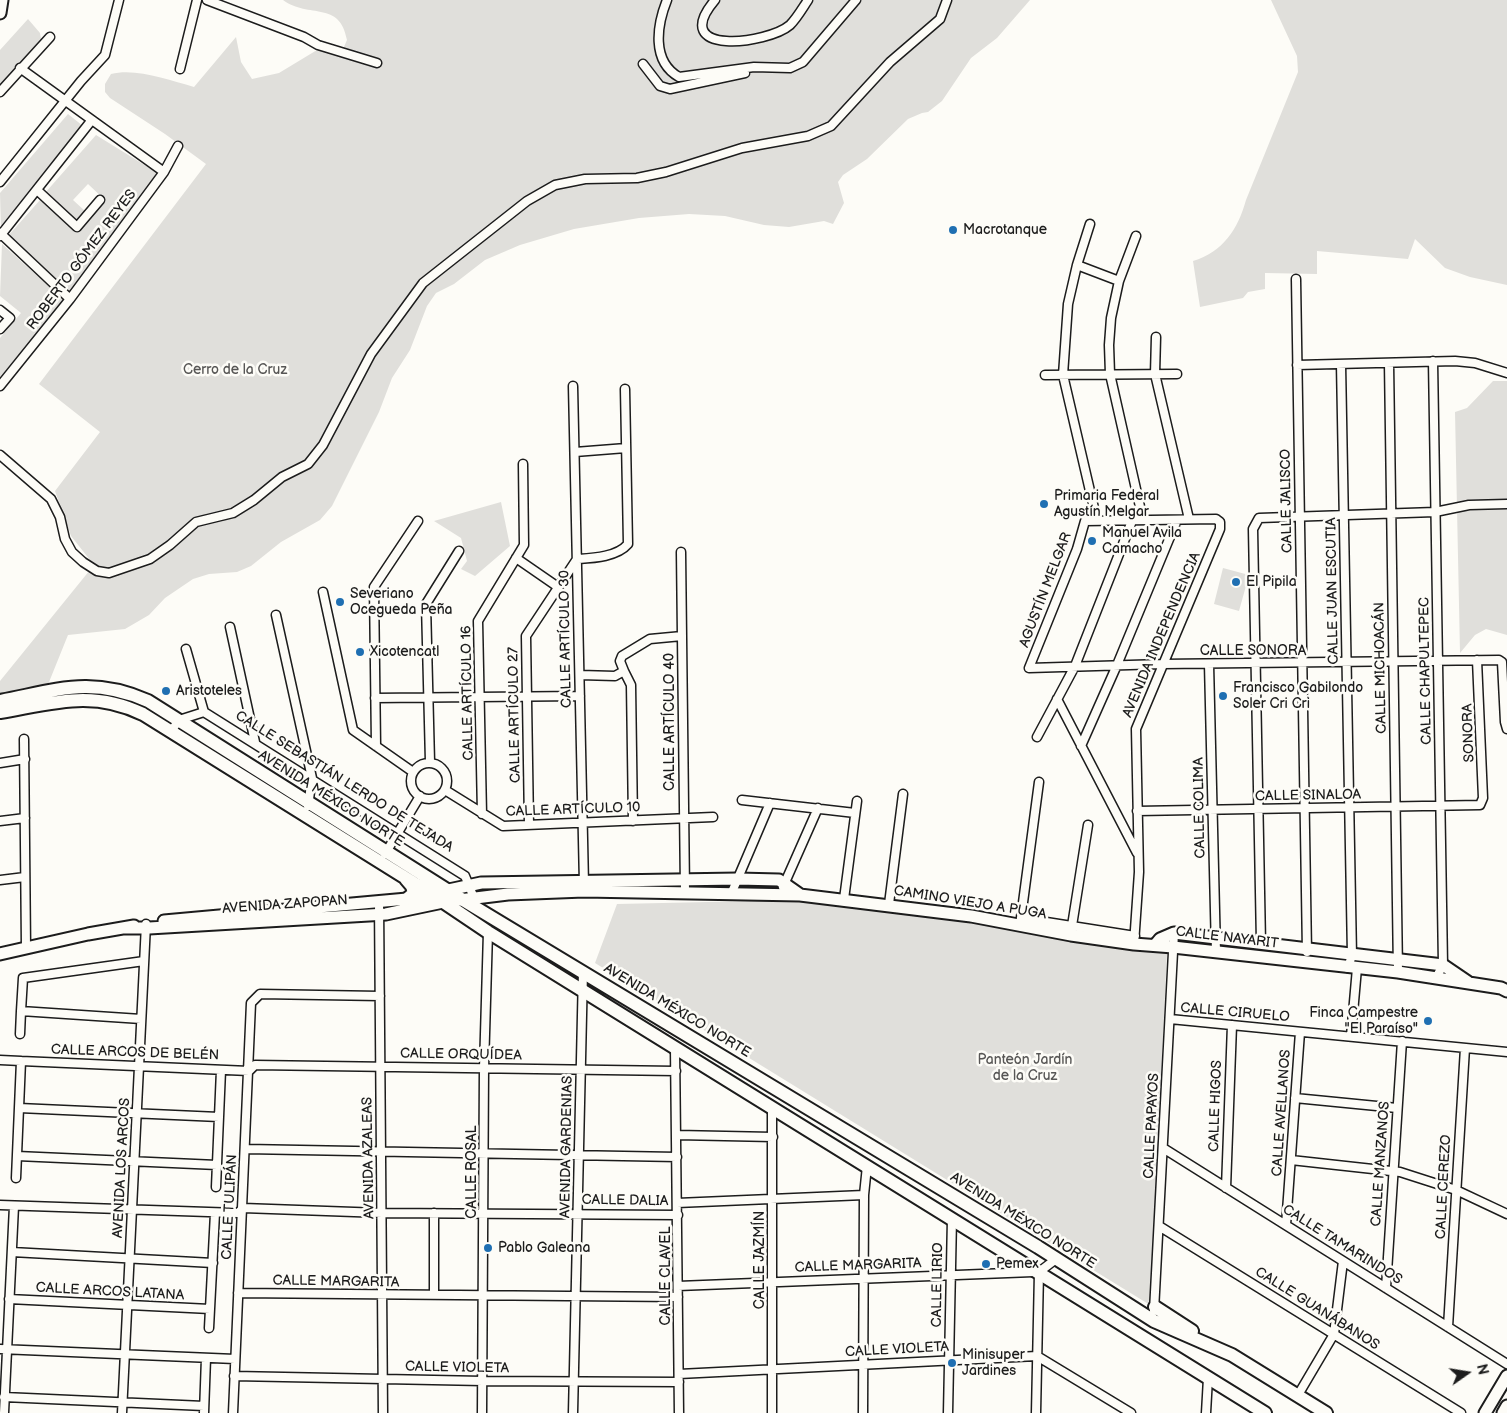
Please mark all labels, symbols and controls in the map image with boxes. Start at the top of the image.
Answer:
street label: ROBERTO GÓMEZ REYES [24,186,140,334]
place label: Macrotanque [963,222,1047,238]
marker: Macrotanque [947,224,959,236]
park label: Cerro de la Cruz [183,362,287,378]
street label: CALLE JALISCO [1278,449,1296,553]
place label: Primaria Federal Agustín Melgar [1054,488,1159,520]
marker: Primaria Federal Agustín Melgar [1038,498,1050,510]
street label: CALLE JUAN ESCUTIA [1323,517,1343,665]
place label: Manuel Avila Camacho [1102,525,1182,558]
street label: AGUSTÍN MELGAR [1016,530,1076,650]
marker: Manuel Avila Camacho [1086,535,1098,547]
street label: AVENIDA INDEPENDENCIA [1120,550,1204,720]
street label: CALLE ARTÍCULO 30 [556,570,576,708]
place label: El Pipila [1246,574,1297,590]
marker: El Pipila [1230,576,1242,588]
place label: Severiano Ocegueda Peña [350,586,453,618]
marker: Severiano Ocegueda Peña [334,596,346,608]
street label: CALLE CHAPULTEPEC [1416,597,1436,745]
street label: CALLE MICHOACÁN [1371,602,1391,734]
street label: CALLE ARTÍCULO 16 [458,625,478,761]
street label: CALLE SONORA [1200,643,1306,659]
place label: Xicotencatl [370,644,439,660]
marker: Xicotencatl [354,646,366,658]
street label: CALLE ARTÍCULO 27 [505,647,525,783]
street label: CALLE ARTÍCULO 40 [662,653,678,791]
place label: Francisco Gabilondo Soler Cri Cri [1233,680,1363,712]
place label: Aristoteles [176,683,242,699]
marker: Aristoteles [160,685,172,697]
marker: Francisco Gabilondo Soler Cri Cri [1217,690,1229,702]
street label: SONORA [1460,703,1478,763]
street label: CALLE SEBASTIÁN LERDO DE TEJADA [232,708,456,856]
street label: AVENIDA MÉXICO NORTE [255,747,407,851]
street label: CALLE COLIMA [1191,757,1209,859]
street label: CALLE SINALOA [1255,787,1361,805]
street label: CALLE ARTÍCULO 10 [505,799,641,821]
street label: CAMINO VIEJO A PUGA [893,883,1047,923]
street label: AVENIDA ZAPOPAN [222,892,348,918]
street label: CALLE NAYARIT [1175,923,1279,953]
street label: AVENIDA MÉXICO NORTE [600,960,754,1062]
street label: CALLE CIRUELO [1180,1000,1290,1026]
place label: Finca Campestre "El Paraíso" [1309,1005,1418,1038]
marker: Finca Campestre "El Paraíso" [1422,1015,1434,1027]
street label: CALLE ARCOS DE BELÉN [51,1042,219,1064]
street label: CALLE ORQUÍDEA [400,1046,522,1064]
street label: CALLE AVELLANOS [1269,1049,1295,1177]
park label: Panteón Jardín de la Cruz [978,1052,1072,1084]
street label: CALLE HIGOS [1206,1060,1226,1152]
street label: CALLE PAPAYOS [1141,1073,1163,1179]
street label: AVENIDA GARDENIAS [557,1076,577,1218]
street label: AVENIDA AZALEAS [360,1097,378,1219]
street label: AVENIDA LOS ARCOS [110,1098,134,1238]
street label: CALLE MANZANOS [1368,1101,1394,1227]
street label: CALLE ROSAL [464,1125,480,1219]
street label: CALLE CEREZO [1433,1134,1455,1240]
street label: CALLE TULIPÁN [219,1154,241,1260]
street label: AVENIDA MÉXICO NORTE [947,1169,1099,1273]
street label: CALLE DALIA [581,1192,669,1210]
street label: CALLE TAMARINDOS [1279,1201,1405,1289]
street label: CALLE JAZMÍN [752,1211,768,1309]
street label: CALLE CLAVEL [658,1227,674,1325]
place label: Pablo Galeana [498,1240,590,1256]
marker: Pablo Galeana [482,1242,494,1254]
street label: CALLE LIRIO [929,1242,947,1328]
street label: CALLE MARGARITA [794,1255,922,1277]
place label: Pemex [996,1256,1039,1272]
marker: Pemex [980,1258,992,1270]
street label: CALLE GUANÁBANOS [1252,1264,1382,1354]
street label: CALLE MARGARITA [272,1272,400,1292]
street label: CALLE ARCOS LATANA [35,1280,185,1304]
street label: CALLE VIOLETA [845,1339,949,1361]
place label: Minisuper Jardines [962,1347,1025,1380]
north arrow [1442,1348,1492,1398]
marker: Minisuper Jardines [946,1357,958,1369]
street label: CALLE VIOLETA [405,1359,509,1377]
text: N [1473,1362,1492,1377]

